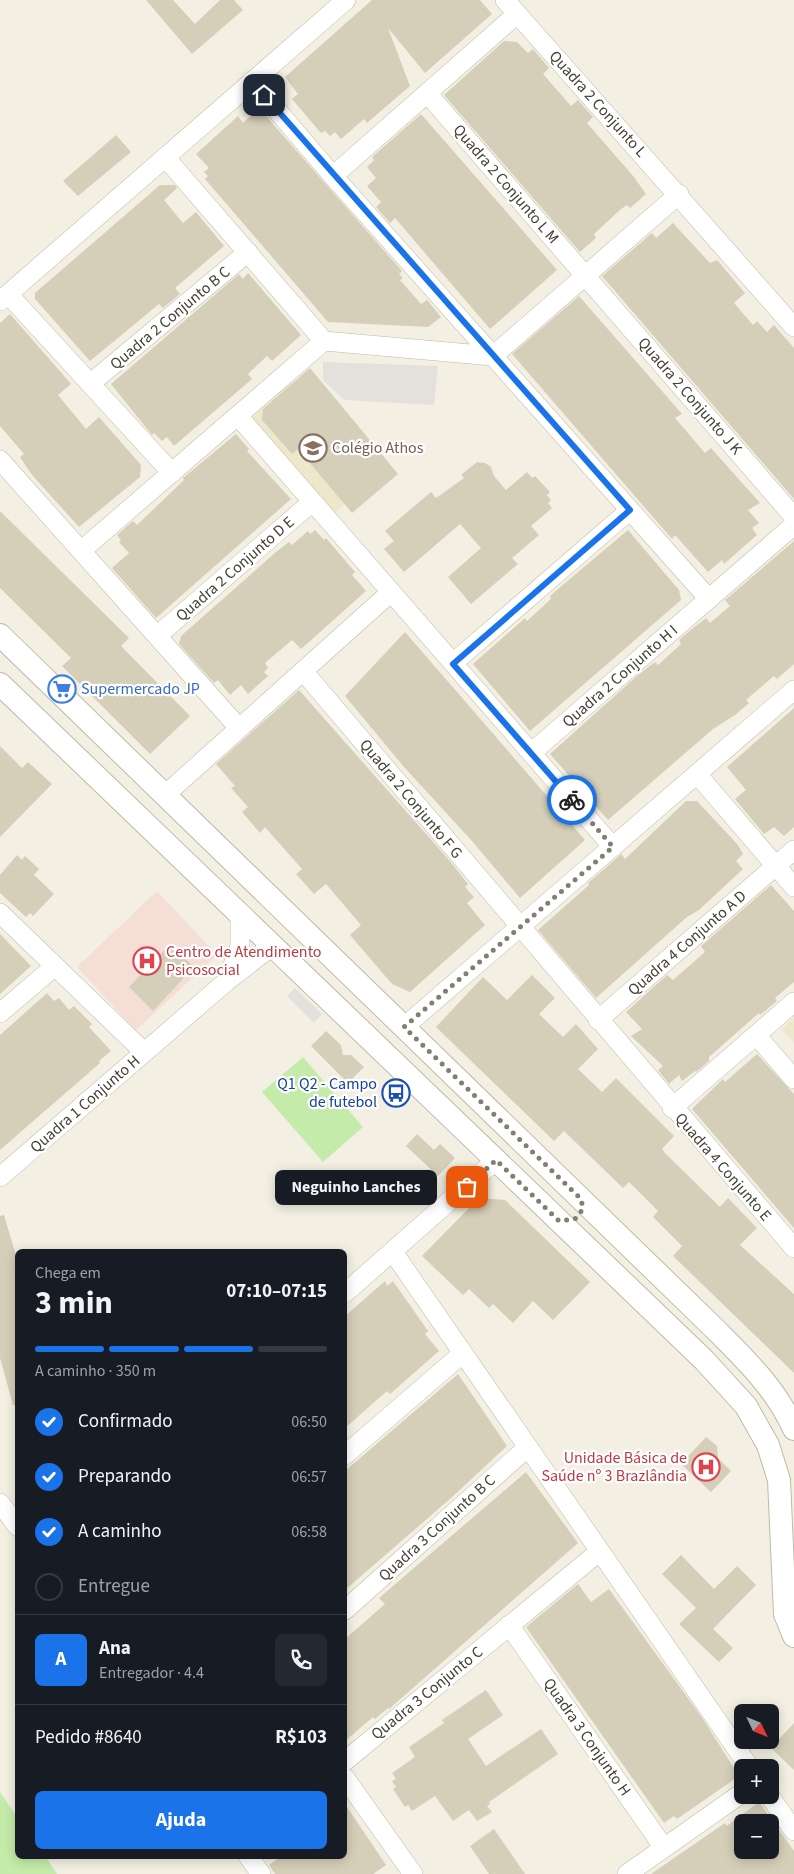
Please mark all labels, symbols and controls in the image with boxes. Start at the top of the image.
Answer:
street label: Quadra 2 Conjunto L [544,46,652,162]
pin [243,74,285,116]
icon: home [250,81,278,109]
street label: Quadra 2 Conjunto L M [448,120,564,248]
street label: Quadra 2 Conjunto B C [105,261,235,375]
street label: Quadra 2 Conjunto J K [633,333,748,460]
school or university icon: Colégio Athos [298,433,328,463]
place label: Colégio Athos [332,437,424,459]
street label: Quadra 2 Conjunto D E [171,511,299,627]
street label: Quadra 2 Conjunto H I [557,620,683,732]
supermarket icon: Supermercado JP [47,674,77,704]
place label: Supermercado JP [81,678,200,700]
street label: Quadra 2 Conjunto F G [354,735,468,863]
courier [547,775,597,825]
icon: bike [558,786,586,814]
street label: Quadra 4 Conjunto A D [623,885,751,1001]
place label: Centro de Atendimento Psicosocial [166,941,322,981]
hospital icon: Centro de Atendimento Psicosocial [132,946,162,976]
street label: Quadra 1 Conjunto H [25,1050,145,1158]
place label: Q1 Q2 - Campo de futebol [277,1073,377,1113]
bus stop icon: Q1 Q2 - Campo de futebol [381,1078,411,1108]
street label: Quadra 4 Conjunto E [670,1108,776,1226]
pin [446,1166,488,1208]
callout: Neguinho Lanches [274,1170,437,1204]
icon: bag [453,1173,481,1201]
text: Neguinho Lanches [291,1176,421,1198]
text: Chega em [35,1262,101,1284]
text: 07:10–07:15 [226,1278,327,1305]
text: 3 min [35,1280,113,1326]
text: A caminho · 350 m [35,1360,156,1382]
icon: check [35,1408,63,1436]
text: Confirmado [78,1408,173,1435]
text: 06:50 [291,1411,327,1433]
place label: Unidade Básica de Saúde nº 3 Brazlândia [542,1447,687,1487]
hospital icon: Unidade Básica de Saúde nº 3 Brazlândia [691,1452,721,1482]
icon: check [35,1463,63,1491]
text: Preparando [78,1463,171,1490]
text: 06:57 [291,1466,327,1488]
street label: Quadra 3 Conjunto B C [374,1469,500,1587]
icon: check [35,1518,63,1546]
text: A caminho [78,1518,162,1545]
text: 06:58 [291,1521,327,1543]
text: Entregue [78,1573,150,1600]
button: phone [275,1634,327,1686]
text: Ana [99,1635,131,1662]
street label: Quadra 3 Conjunto C [366,1641,488,1745]
text: A [56,1646,66,1673]
text: Entregador · 4.4 [99,1662,204,1684]
street label: Quadra 3 Conjunto H [538,1674,636,1800]
north arrow [734,1704,779,1749]
map controls [734,1704,779,1859]
text: Pedido #8640 [35,1724,142,1751]
text: R$103 [275,1724,327,1751]
button: + [734,1759,779,1804]
button: Ajuda [35,1791,327,1849]
button: − [734,1814,779,1859]

